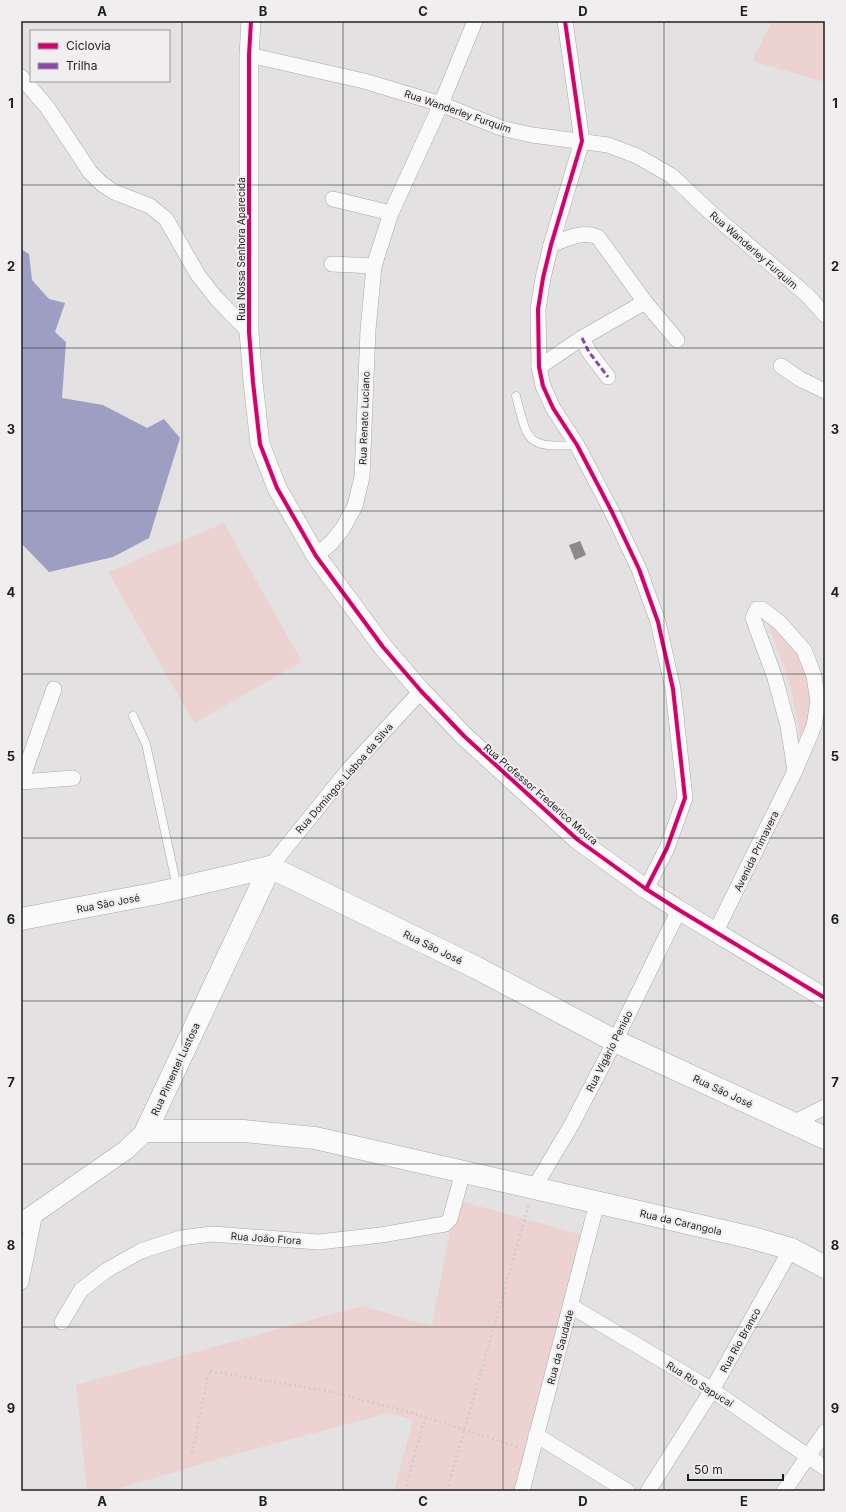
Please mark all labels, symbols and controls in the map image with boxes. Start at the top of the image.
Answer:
text: A [97,3,107,19]
text: B [259,3,268,19]
text: C [418,3,428,19]
text: D [578,3,588,19]
text: E [740,3,748,19]
legend [30,30,170,82]
text: Ciclovia [66,38,111,53]
text: Trilha [66,58,97,73]
street label: Rua Wanderley Furquim [403,87,513,135]
text: 1 [8,95,14,111]
text: 1 [832,95,838,111]
street label: Rua Nossa Senhora Aparecida [235,177,247,321]
street label: Rua Wanderley Furquim [708,209,800,291]
text: 2 [7,258,15,274]
text: 2 [831,258,839,274]
street label: Rua Renato Luciano [356,371,372,465]
text: 3 [7,421,15,437]
text: 3 [831,421,839,437]
text: 4 [7,584,16,600]
text: 4 [831,584,840,600]
street label: Rua Domingos Lisboa da Silva [293,720,395,836]
street label: Rua Professor Frederico Moura [481,741,601,847]
text: 5 [7,748,15,764]
text: 5 [831,748,839,764]
street label: Avenida Primavera [731,809,781,893]
street label: Rua São José [75,891,141,915]
text: 6 [7,911,15,927]
text: 6 [831,911,839,927]
street label: Rua São José [401,927,465,967]
street label: Rua Vigário Penido [583,1008,635,1094]
street label: Rua Pimentel Lustosa [148,1021,202,1117]
street label: Rua São José [691,1072,755,1110]
text: 7 [7,1074,15,1090]
text: 7 [831,1074,839,1090]
street label: Rua da Carangola [639,1207,723,1237]
street label: Rua João Flora [230,1230,302,1246]
text: 8 [7,1237,15,1253]
text: 8 [831,1237,839,1253]
street label: Rua Rio Branco [717,1306,763,1374]
street label: Rua da Saudade [544,1308,576,1386]
street label: Rua Rio Sapucaí [664,1359,736,1410]
text: 9 [7,1400,15,1416]
text: 9 [831,1400,839,1416]
scale bar [688,1456,783,1482]
text: 50 m [694,1462,723,1477]
text: A [97,1493,107,1509]
text: B [259,1493,268,1509]
text: C [418,1493,428,1509]
text: D [578,1493,588,1509]
text: E [740,1493,748,1509]

